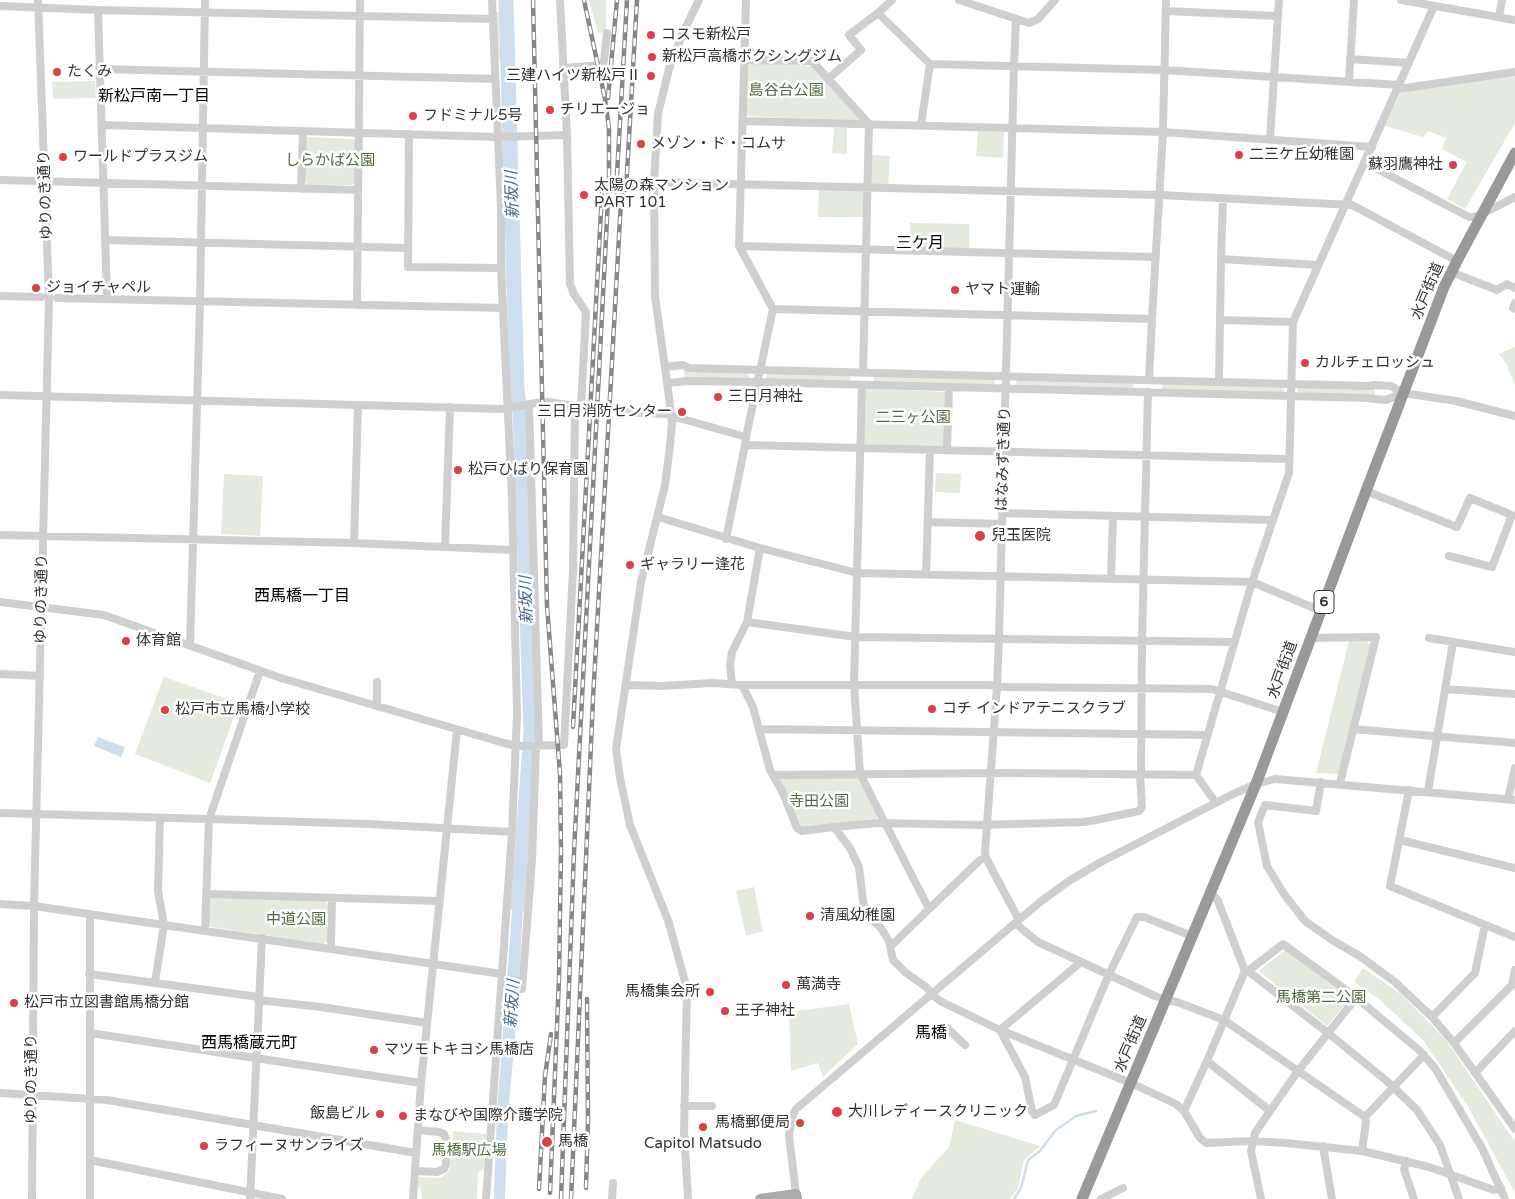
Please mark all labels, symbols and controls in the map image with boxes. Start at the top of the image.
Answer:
place label: コスモ新松戸 [661,26,751,44]
marker: コスモ新松戸 [645,29,657,41]
place label: 新松戸高橋ボクシングジム [662,48,842,66]
marker: 新松戸高橋ボクシングジム [646,51,658,63]
place label: たくみ [67,63,112,81]
marker: たくみ [51,66,63,78]
place label: 三建ハイツ新松戸Ⅱ [506,67,641,85]
marker: 三建ハイツ新松戸Ⅱ [645,70,657,82]
park label: 島谷台公園 [749,82,823,100]
district label: 新松戸南一丁目 [98,87,210,107]
place label: チリエージョ [560,101,650,119]
marker: チリエージョ [544,104,556,116]
place label: フドミナル5号 [423,107,522,125]
marker: フドミナル5号 [407,110,419,122]
place label: メゾン・ド・コムサ [651,135,786,153]
marker: メゾン・ド・コムサ [635,138,647,150]
place label: 二三ケ丘幼稚園 [1249,146,1354,164]
place label: ワールドプラスジム [73,148,208,166]
marker: 二三ケ丘幼稚園 [1233,149,1245,161]
street label: ゆりのき通り [35,150,57,240]
marker: ワールドプラスジム [57,151,69,163]
park label: しらかば公園 [285,152,375,170]
place label: 蘇羽鷹神社 [1368,156,1443,174]
marker: 蘇羽鷹神社 [1447,159,1459,171]
water label: 新坂川 [503,171,523,219]
place label: 太陽の森マンション PART 101 [594,177,729,212]
marker: 太陽の森マンション PART 101 [578,189,590,201]
district label: 三ケ月 [896,234,944,254]
street label: 水戸街道 [1408,260,1448,322]
place label: ジョイチャペル [46,279,151,297]
place label: ヤマト運輸 [965,281,1040,299]
marker: ジョイチャペル [30,282,42,294]
marker: ヤマト運輸 [949,284,961,296]
place label: カルチェロッシュ [1315,354,1435,372]
marker: カルチェロッシュ [1299,357,1311,369]
place label: 三日月神社 [728,388,803,406]
marker: 三日月神社 [712,391,724,403]
place label: 三日月消防センター [537,403,672,421]
marker: 三日月消防センター [676,406,688,418]
street label: はなみずき通り [993,406,1015,512]
park label: 二三ヶ公園 [876,409,950,427]
place label: 松戸ひばり保育園 [468,461,588,479]
marker: 松戸ひばり保育園 [452,464,464,476]
place label: 兒玉医院 [991,527,1051,545]
marker: 兒玉医院 [973,529,987,543]
street label: ゆりのき通り [32,554,52,644]
place label: ギャラリー逢花 [640,556,745,574]
marker: ギャラリー逢花 [624,559,636,571]
water label: 新坂川 [517,576,537,624]
district label: 西馬橋一丁目 [254,587,350,607]
road number: 6 [1314,590,1334,614]
place label: 体育館 [136,632,181,650]
marker: 体育館 [120,635,132,647]
street label: 水戸街道 [1264,639,1302,701]
place label: コチ インドアテニスクラブ [942,700,1126,718]
place label: 松戸市立馬橋小学校 [175,701,310,719]
marker: コチ インドアテニスクラブ [926,703,938,715]
marker: 松戸市立馬橋小学校 [159,704,171,716]
park label: 寺田公園 [789,793,849,811]
place label: 清風幼稚園 [820,907,895,925]
marker: 清風幼稚園 [804,910,816,922]
park label: 中道公園 [266,911,326,929]
place label: 萬満寺 [796,976,841,994]
water label: 新坂川 [502,979,524,1029]
marker: 萬満寺 [780,979,792,991]
place label: 馬橋集会所 [625,983,700,1001]
marker: 馬橋集会所 [704,986,716,998]
park label: 馬橋第二公園 [1276,989,1366,1007]
place label: 松戸市立図書館馬橋分館 [24,994,189,1012]
marker: 松戸市立図書館馬橋分館 [8,997,20,1009]
place label: 王子神社 [735,1002,795,1020]
marker: 王子神社 [719,1005,731,1017]
street label: 水戸街道 [1111,1013,1151,1075]
district label: 馬橋 [915,1024,947,1044]
street label: ゆりのき通り [23,1034,41,1124]
district label: 西馬橋蔵元町 [201,1034,297,1054]
place label: マツモトキヨシ馬橋店 [384,1041,534,1059]
marker: マツモトキヨシ馬橋店 [368,1044,380,1056]
place label: 大川レディースクリニック [848,1103,1028,1121]
place label: 飯島ビル [310,1105,370,1123]
marker: 大川レディースクリニック [830,1105,844,1119]
place label: まなびや国際介護学院 [413,1107,563,1125]
marker: 飯島ビル [374,1108,386,1120]
marker: まなびや国際介護学院 [397,1110,409,1122]
place label: 馬橋郵便局 [715,1114,790,1132]
marker: 馬橋郵便局 [794,1117,806,1129]
marker: Capitol Matsudo [697,1121,709,1133]
place label: 馬橋 [558,1133,588,1151]
marker: 馬橋 [540,1135,554,1149]
place label: Capitol Matsudo [644,1135,762,1153]
place label: ラフィーヌサンライズ [214,1137,364,1155]
marker: ラフィーヌサンライズ [198,1140,210,1152]
park label: 馬橋駅広場 [432,1142,506,1160]

